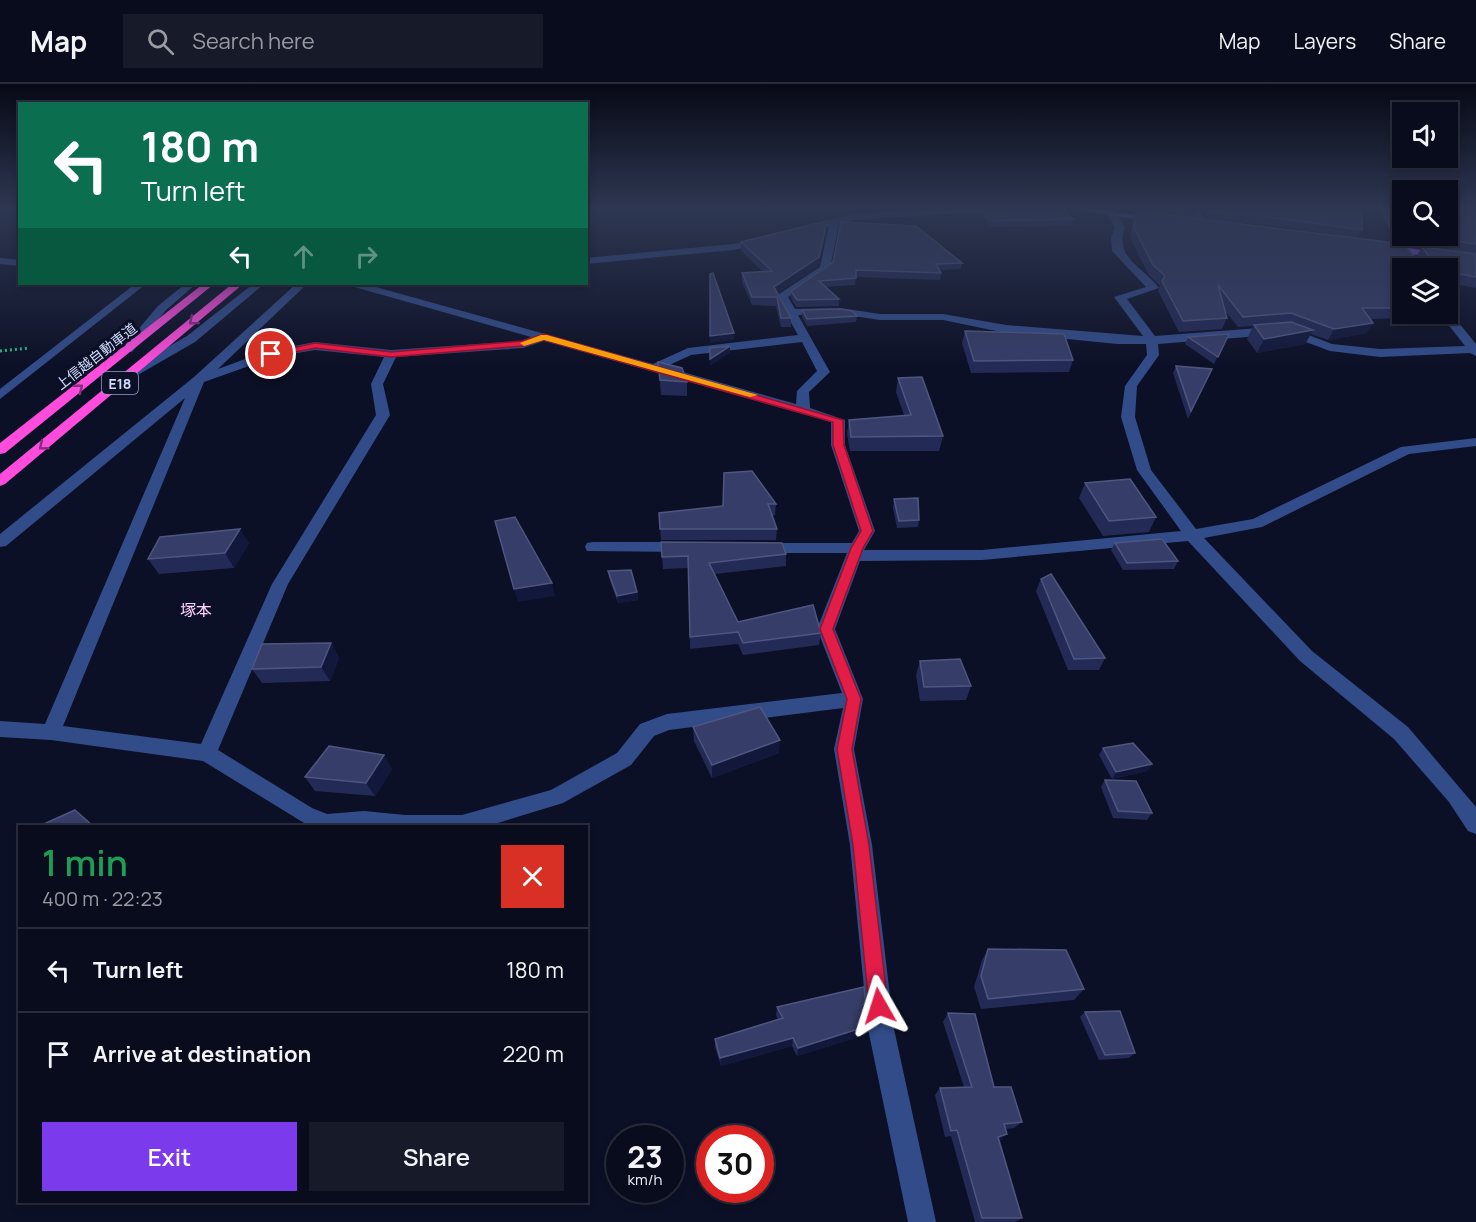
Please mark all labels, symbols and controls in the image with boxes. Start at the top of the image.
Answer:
search box [123,14,543,68]
text: Map [30,22,87,60]
icon: search [144,25,177,58]
text: Search here [192,26,315,56]
text: Map [1219,27,1260,55]
text: Layers [1293,27,1356,55]
text: Share [1389,27,1446,55]
map controls [1392,102,1458,324]
button: sound [1392,102,1458,168]
text: 180 m [141,117,259,175]
icon: left [42,126,120,204]
text: Turn left [141,172,245,209]
button: search [1392,180,1458,246]
icon: left [224,240,257,273]
icon: ahead [287,240,320,273]
icon: right [350,240,383,273]
button: layers [1392,258,1458,324]
one-way arrow [189,314,200,325]
street label: 上信越自動車道 [52,318,140,394]
pin [245,328,296,379]
icon: arrive [254,337,287,370]
road number: E18 [102,372,138,394]
one-way arrow [72,385,83,396]
one-way arrow [39,438,50,449]
district label: 塚本 [180,599,212,621]
text: 1 min [42,838,128,887]
button: close [501,845,564,908]
text: 400 m · 22:23 [42,885,163,912]
icon: left [42,954,75,987]
text: Turn left [93,955,183,985]
text: 180 m [506,955,564,985]
position arrow [847,974,911,1038]
icon: arrive [42,1038,75,1071]
text: Arrive at destination [93,1039,311,1069]
text: 220 m [502,1039,564,1069]
button: Exit [42,1122,297,1191]
button: Share [309,1122,564,1191]
speed limit sign: 30 [696,1125,774,1203]
text: 23 [627,1136,663,1177]
text: km/h [628,1169,662,1190]

